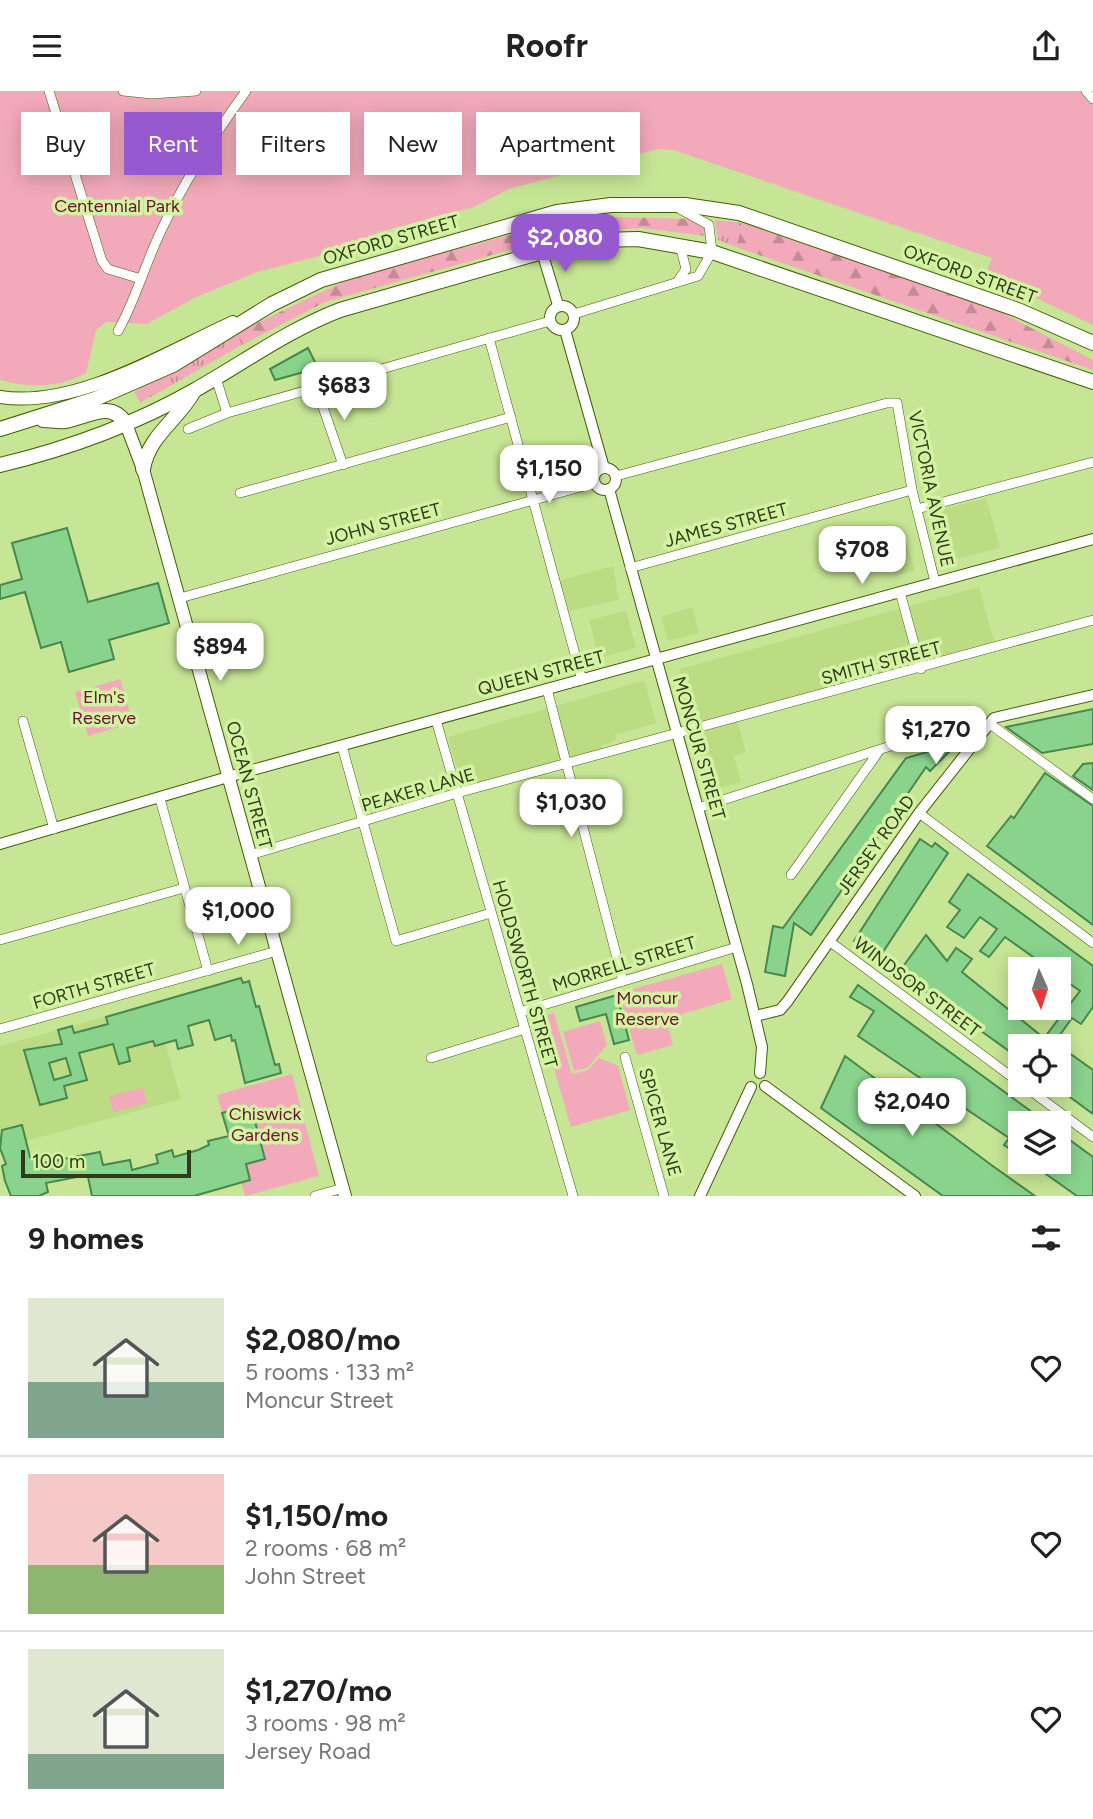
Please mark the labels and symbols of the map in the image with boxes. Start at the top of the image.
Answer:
park label: Centennial Park [54,195,180,217]
street label: OXFORD STREET [320,210,462,270]
pin: $2,080 [508,215,622,274]
street label: OXFORD STREET [900,240,1040,308]
pin: $683 [303,363,385,422]
street label: VICTORIA AVENUE [904,409,958,569]
pin: $1,150 [492,445,606,505]
street label: JOHN STREET [323,498,443,550]
street label: JAMES STREET [662,498,790,552]
pin: $708 [821,526,903,586]
pin: $894 [179,623,261,683]
street label: SMITH STREET [819,636,943,689]
street label: QUEEN STREET [475,646,607,700]
street label: MONCUR STREET [668,674,730,822]
park label: Elm's Reserve [72,686,136,729]
pin: $1,270 [879,707,993,766]
street label: OCEAN STREET [221,719,277,851]
street label: PEAKER LANE [359,763,477,817]
pin: $1,030 [514,779,628,839]
street label: JERSEY ROAD [832,791,920,899]
street label: HOLDSWORTH STREET [488,878,562,1070]
pin: $1,000 [181,887,295,947]
street label: MORRELL STREET [550,932,699,996]
street label: WINDSOR STREET [849,932,985,1042]
north arrow [1008,957,1071,1020]
street label: FORTH STREET [30,958,158,1014]
park label: Moncur Reserve [615,987,679,1030]
street label: SPICER LANE [634,1065,686,1179]
pin: $2,040 [855,1079,969,1138]
park label: Chiswick Gardens [229,1103,301,1146]
scale bar [21,1147,191,1179]

